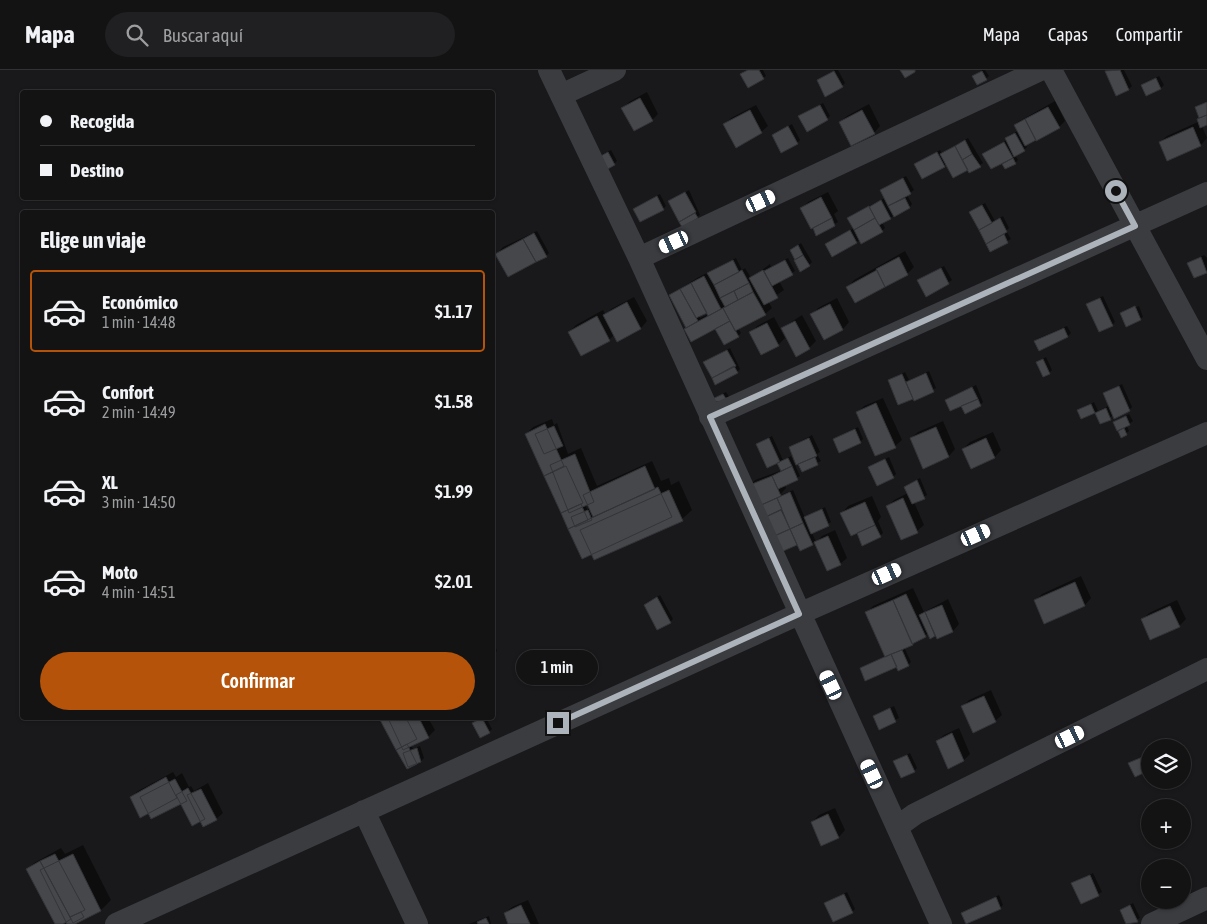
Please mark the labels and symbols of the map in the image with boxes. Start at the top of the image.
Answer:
route start [1105,180,1127,202]
car [744,188,777,214]
car [657,229,690,255]
car [959,522,992,548]
car [870,561,903,587]
callout: 1 min [517,650,599,686]
car [817,668,844,702]
route end [547,712,569,734]
car [1053,724,1086,750]
car [858,757,885,791]

